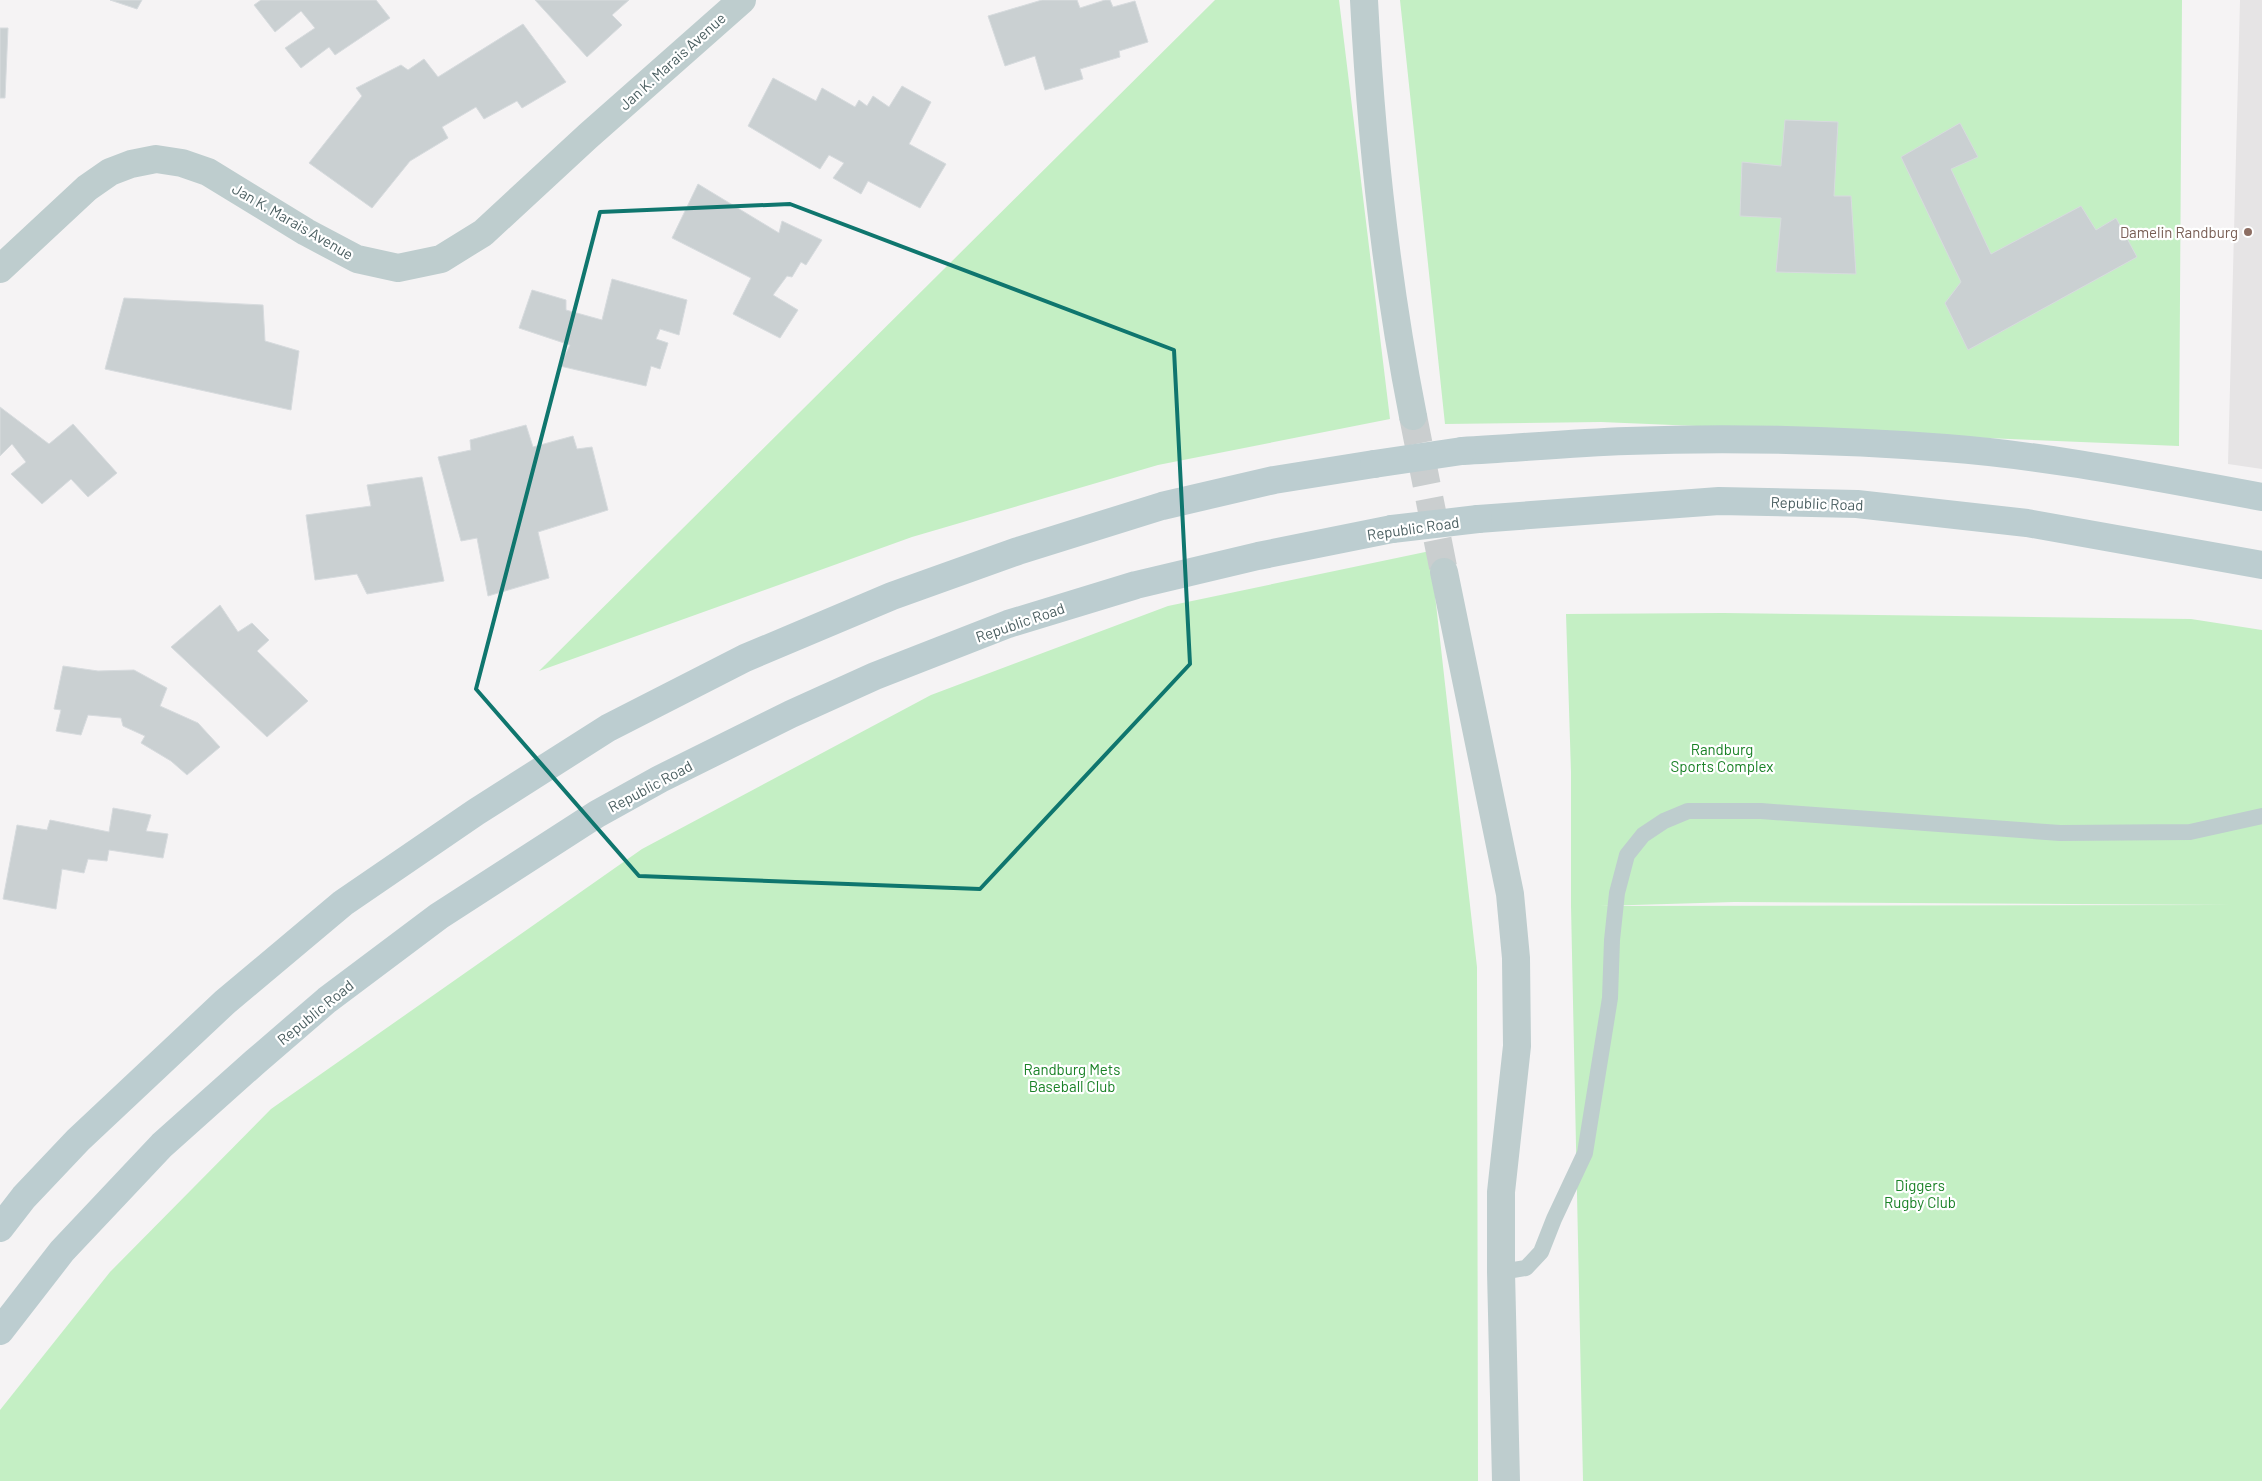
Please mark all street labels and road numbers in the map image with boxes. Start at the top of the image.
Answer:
street label: Jan K. Marais Avenue [615,8,729,114]
street label: Jan K. Marais Avenue [229,179,357,263]
street label: Republic Road [1770,492,1864,514]
street label: Republic Road [1366,513,1460,543]
street label: Republic Road [973,598,1067,646]
street label: Republic Road [605,756,695,816]
street label: Republic Road [273,976,357,1048]

